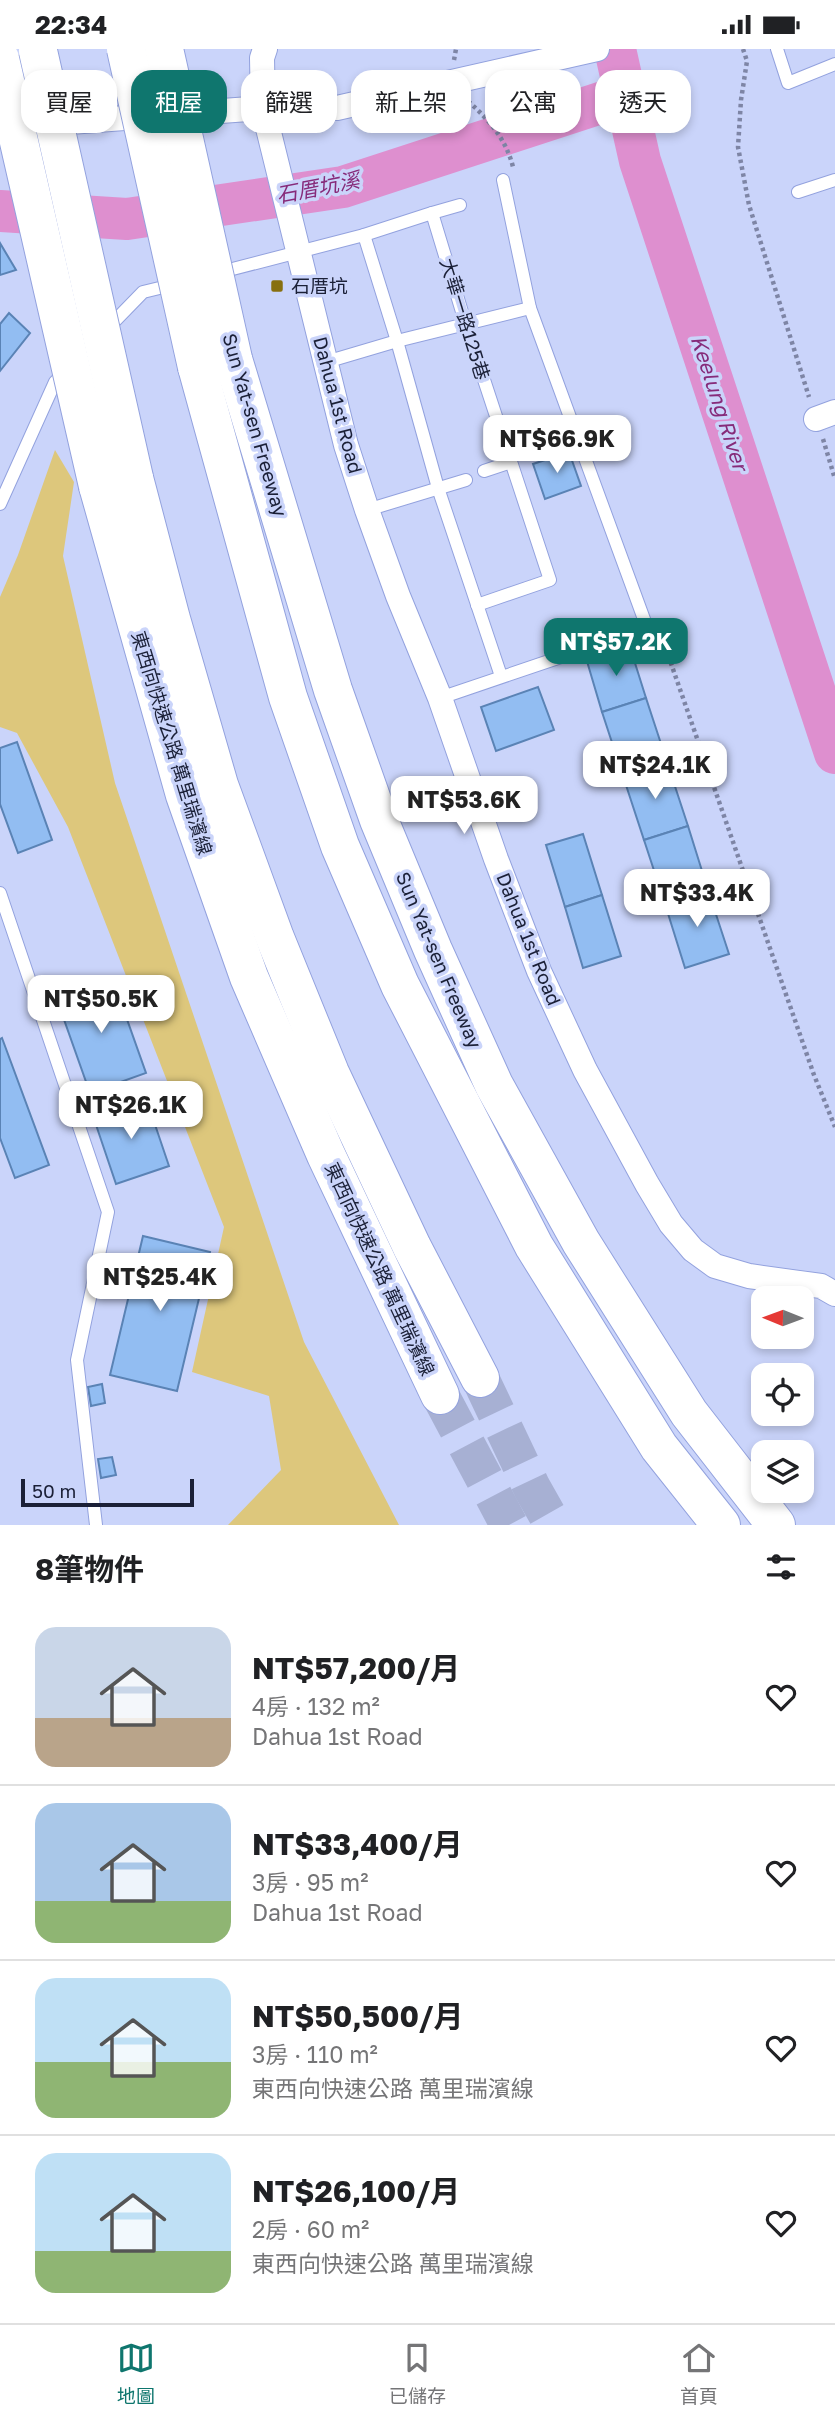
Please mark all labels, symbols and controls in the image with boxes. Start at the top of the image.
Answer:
text: 22:34 [35,9,107,40]
chip: 買屋 [21,70,117,133]
chip: 租屋 [131,70,227,133]
chip: 篩選 [241,70,337,133]
chip: 新上架 [351,70,471,133]
chip: 公寓 [485,70,581,133]
chip: 透天 [595,70,691,133]
water label: 石厝坑溪 [274,166,364,208]
street label: 大華一路125巷 [436,255,495,383]
place label: 石厝坑 [291,274,348,297]
marker: 石厝坑 [269,278,285,294]
street label: Sun Yat-sen Freeway [218,331,293,520]
water label: Keelung River [686,332,755,476]
street label: Dahua 1st Road [309,334,368,476]
pin: NT$66.9K [485,415,629,475]
text: NT$66.9K [499,424,615,452]
pin: NT$57.2K [544,619,688,678]
text: NT$57.2K [560,627,672,655]
street label: 東西向快速公路 萬里瑞濱線 [127,628,218,858]
pin: NT$24.1K [583,741,727,801]
text: NT$24.1K [599,750,711,778]
pin: NT$53.6K [392,777,536,836]
text: NT$53.6K [407,785,521,813]
street label: Sun Yat-sen Freeway [392,868,487,1052]
street label: Dahua 1st Road [492,869,567,1008]
pin: NT$33.4K [625,869,769,929]
text: NT$33.4K [640,878,754,906]
pin: NT$50.5K [29,975,173,1035]
text: NT$50.5K [44,984,158,1012]
pin: NT$26.1K [59,1081,203,1141]
text: NT$26.1K [75,1090,187,1118]
street label: 東西向快速公路 萬里瑞濱線 [321,1158,440,1379]
pin: NT$25.4K [88,1253,232,1313]
text: NT$25.4K [103,1262,217,1290]
north arrow [751,1286,814,1349]
map controls [751,1286,814,1503]
button: locate [751,1363,814,1426]
button: layers [751,1440,814,1503]
scale bar [21,1476,194,1508]
text: 50 m [32,1479,76,1502]
icon: filters [762,1548,800,1586]
text: 8筆物件 [35,1551,144,1587]
text: NT$57,200/月 [252,1650,460,1686]
icon: home [91,1655,175,1739]
icon: heart [762,1678,800,1716]
text: 4房 · 132 m² [252,1692,380,1720]
text: Dahua 1st Road [252,1722,423,1750]
text: NT$33,400/月 [252,1826,463,1862]
icon: home [91,1831,175,1915]
icon: heart [762,1854,800,1892]
text: 3房 · 95 m² [252,1868,369,1896]
text: Dahua 1st Road [252,1898,423,1926]
text: NT$50,500/月 [252,1998,464,2034]
icon: home [91,2006,175,2090]
icon: heart [762,2029,800,2067]
text: 3房 · 110 m² [252,2040,378,2068]
text: 東西向快速公路 萬里瑞濱線 [252,2074,534,2102]
text: NT$26,100/月 [252,2173,460,2209]
icon: home [91,2181,175,2265]
icon: heart [762,2204,800,2242]
text: 2房 · 60 m² [252,2215,369,2243]
text: 東西向快速公路 萬里瑞濱線 [252,2249,534,2277]
tab: 地圖 [117,2339,155,2408]
tab: 已儲存 [389,2339,446,2408]
tab: 首頁 [680,2339,718,2408]

